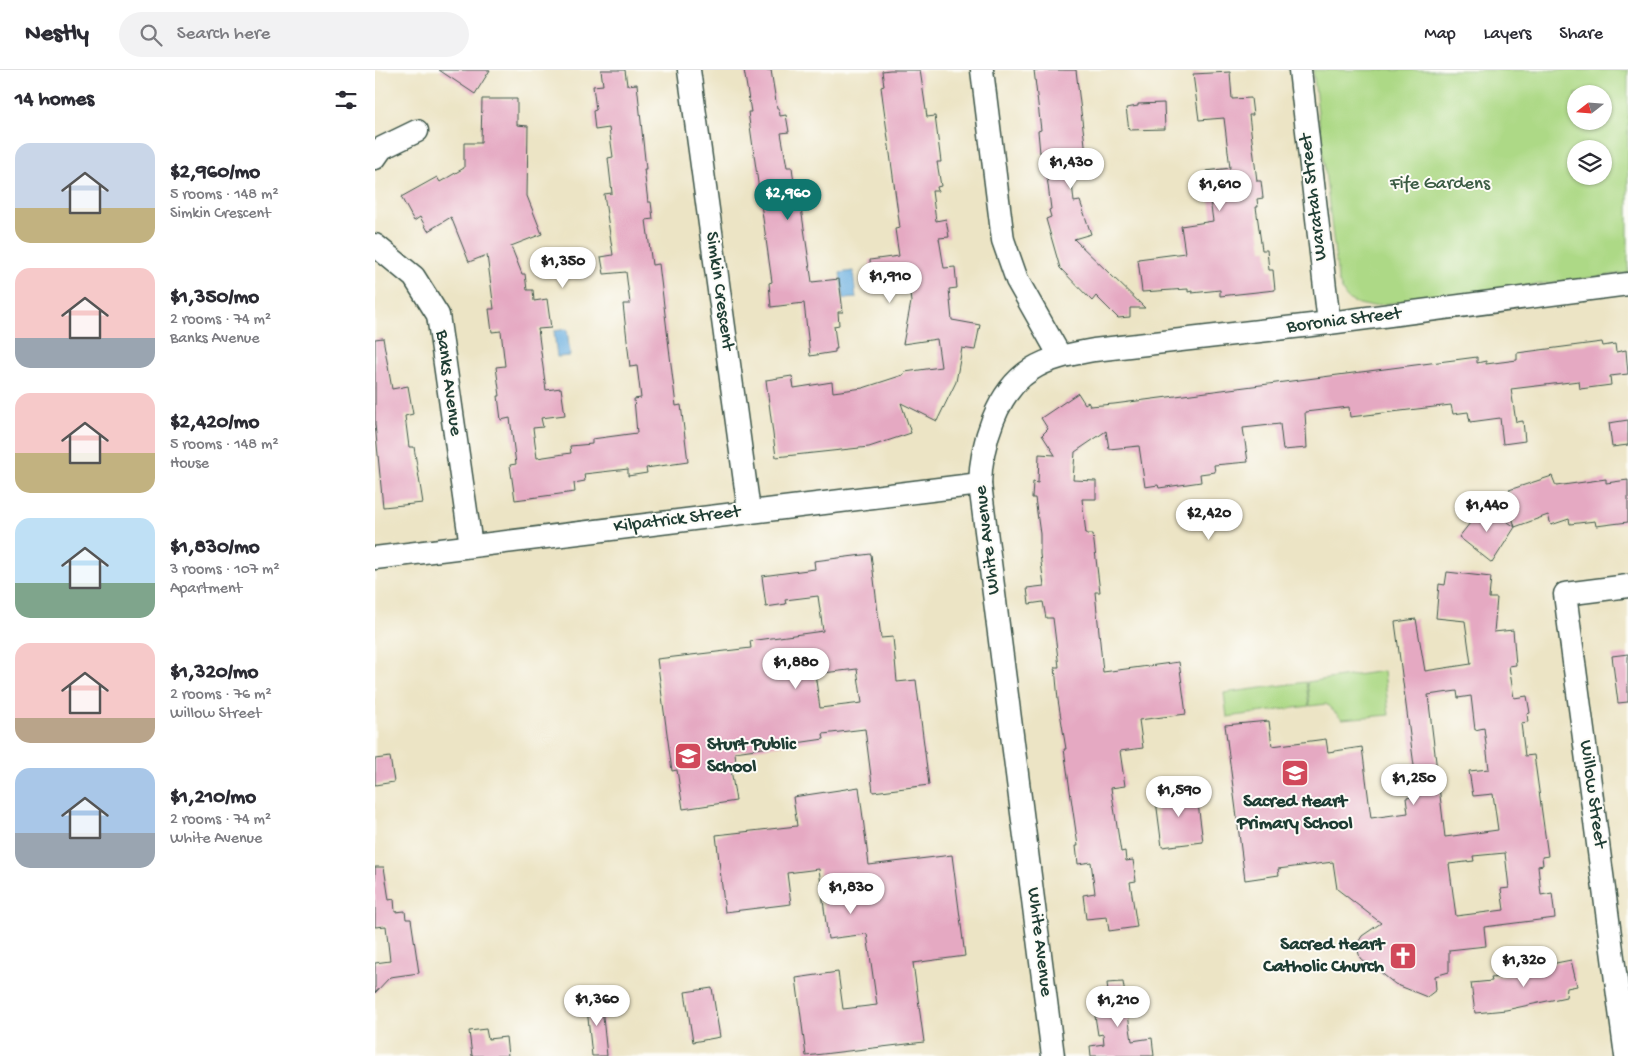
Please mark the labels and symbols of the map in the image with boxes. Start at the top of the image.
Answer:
north arrow [1567,85,1613,130]
street label: Waratah Street [1295,130,1333,262]
pin: $1,430 [1030,148,1112,190]
pin: $1,610 [1179,170,1261,212]
park label: Fife Gardens [1389,173,1491,196]
pin: $2,960 [747,178,829,221]
street label: Simkin Crescent [699,230,739,354]
pin: $1,350 [522,246,604,289]
pin: $1,910 [849,262,931,304]
street label: Boronia Street [1285,302,1405,340]
street label: Banks Avenue [429,328,467,437]
street label: White Avenue [970,484,1006,596]
pin: $1,440 [1446,490,1528,533]
pin: $2,420 [1168,498,1250,541]
street label: Kilpatrick Street [612,501,744,539]
pin: $1,880 [755,648,837,690]
place label: Sturt Public School [707,734,797,779]
street label: Willow Street [1573,739,1611,851]
school or university icon: Sturt Public School [673,741,703,771]
school or university icon: Sacred Heart Primary School [1280,758,1310,788]
pin: $1,250 [1373,764,1455,806]
pin: $1,590 [1138,776,1220,818]
place label: Sacred Heart Primary School [1236,791,1353,836]
pin: $1,830 [810,872,892,915]
street label: White Avenue [1021,886,1057,998]
place label: Sacred Heart Catholic Church [1262,934,1386,979]
church icon: Sacred Heart Catholic Church [1388,941,1418,971]
pin: $1,320 [1483,946,1565,988]
pin: $1,360 [556,984,638,1027]
pin: $1,210 [1077,986,1159,1028]

